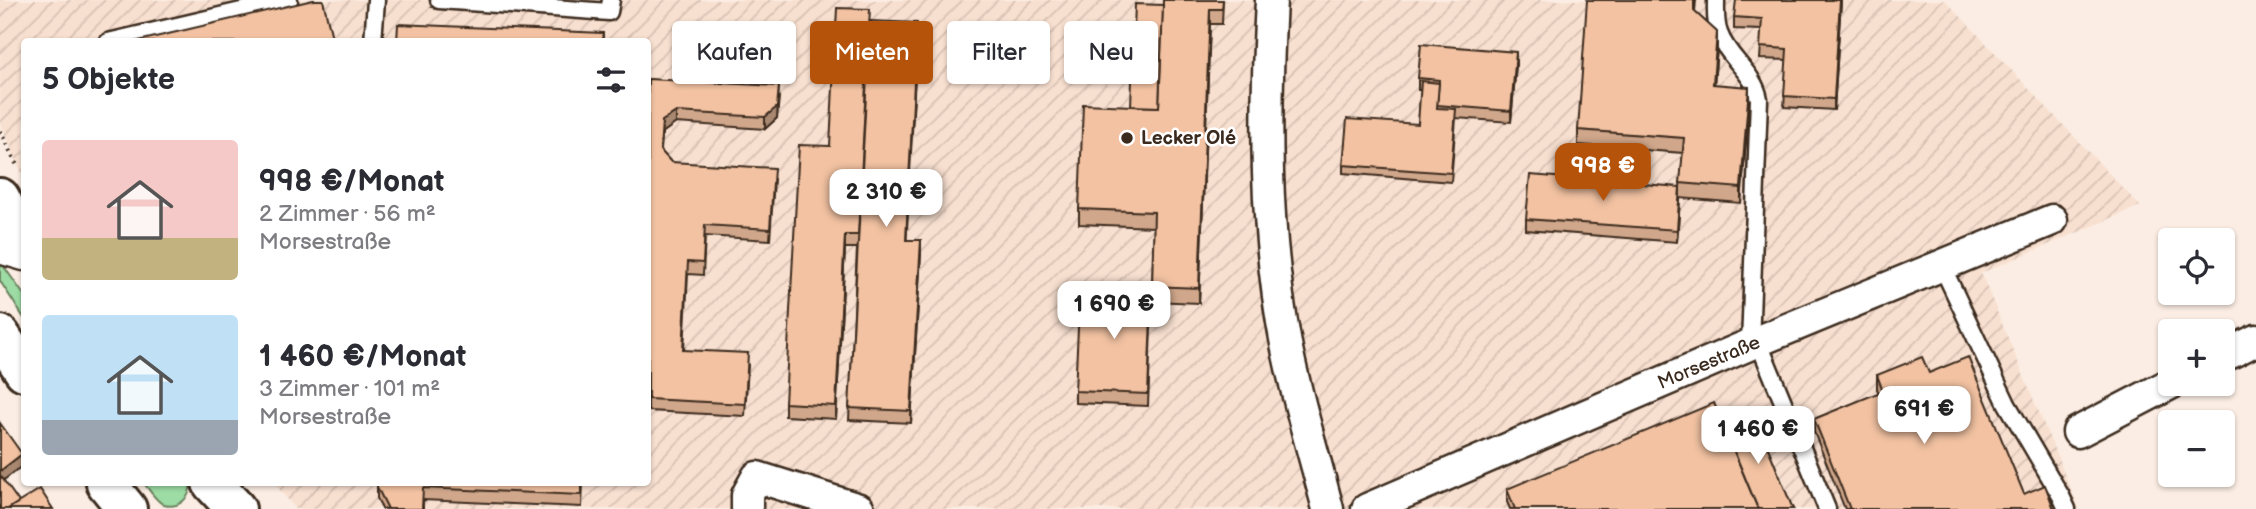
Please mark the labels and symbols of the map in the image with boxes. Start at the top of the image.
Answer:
place label: Lecker Olé [1141,127,1236,150]
marker: Lecker Olé [1119,130,1135,146]
pin: 998 € [1554,144,1652,203]
pin: 2 310 € [821,170,951,229]
pin: 1 690 € [1049,282,1179,341]
street label: Morsestraße [1654,331,1764,395]
pin: 691 € [1875,386,1973,446]
pin: 1 460 € [1693,406,1823,466]

